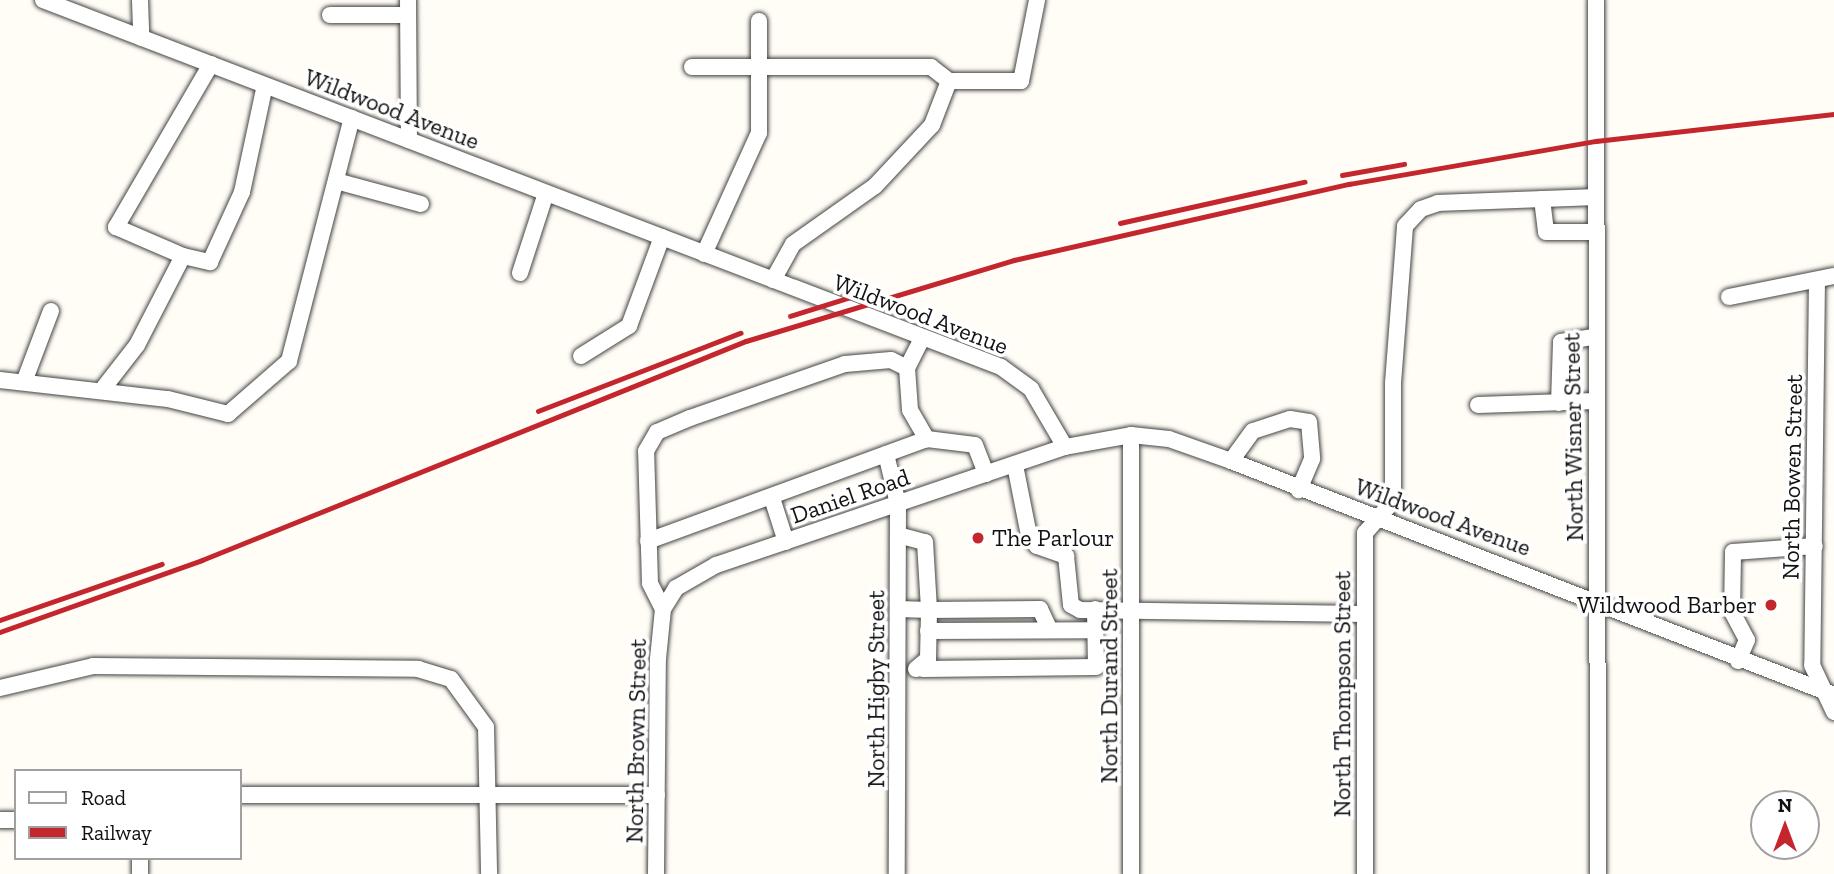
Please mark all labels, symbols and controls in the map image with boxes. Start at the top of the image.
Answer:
street label: Wildwood Avenue [300,62,484,156]
street label: Wildwood Avenue [829,267,1013,361]
street label: North Wisner Street [1557,332,1589,542]
street label: North Bowen Street [1776,374,1808,580]
street label: Daniel Road [787,462,913,530]
street label: Wildwood Avenue [1351,472,1535,562]
place label: The Parlour [992,524,1114,552]
marker: The Parlour [970,530,986,546]
street label: North Durand Street [1095,568,1123,784]
street label: North Thompson Street [1328,570,1356,818]
street label: North Higby Street [862,590,890,788]
place label: Wildwood Barber [1577,591,1757,619]
marker: Wildwood Barber [1763,597,1779,613]
street label: North Brown Street [620,638,652,844]
legend [14,769,242,860]
text: Road [81,785,126,810]
north arrow [1750,790,1820,860]
text: N [1778,794,1792,817]
text: Railway [81,820,152,845]

